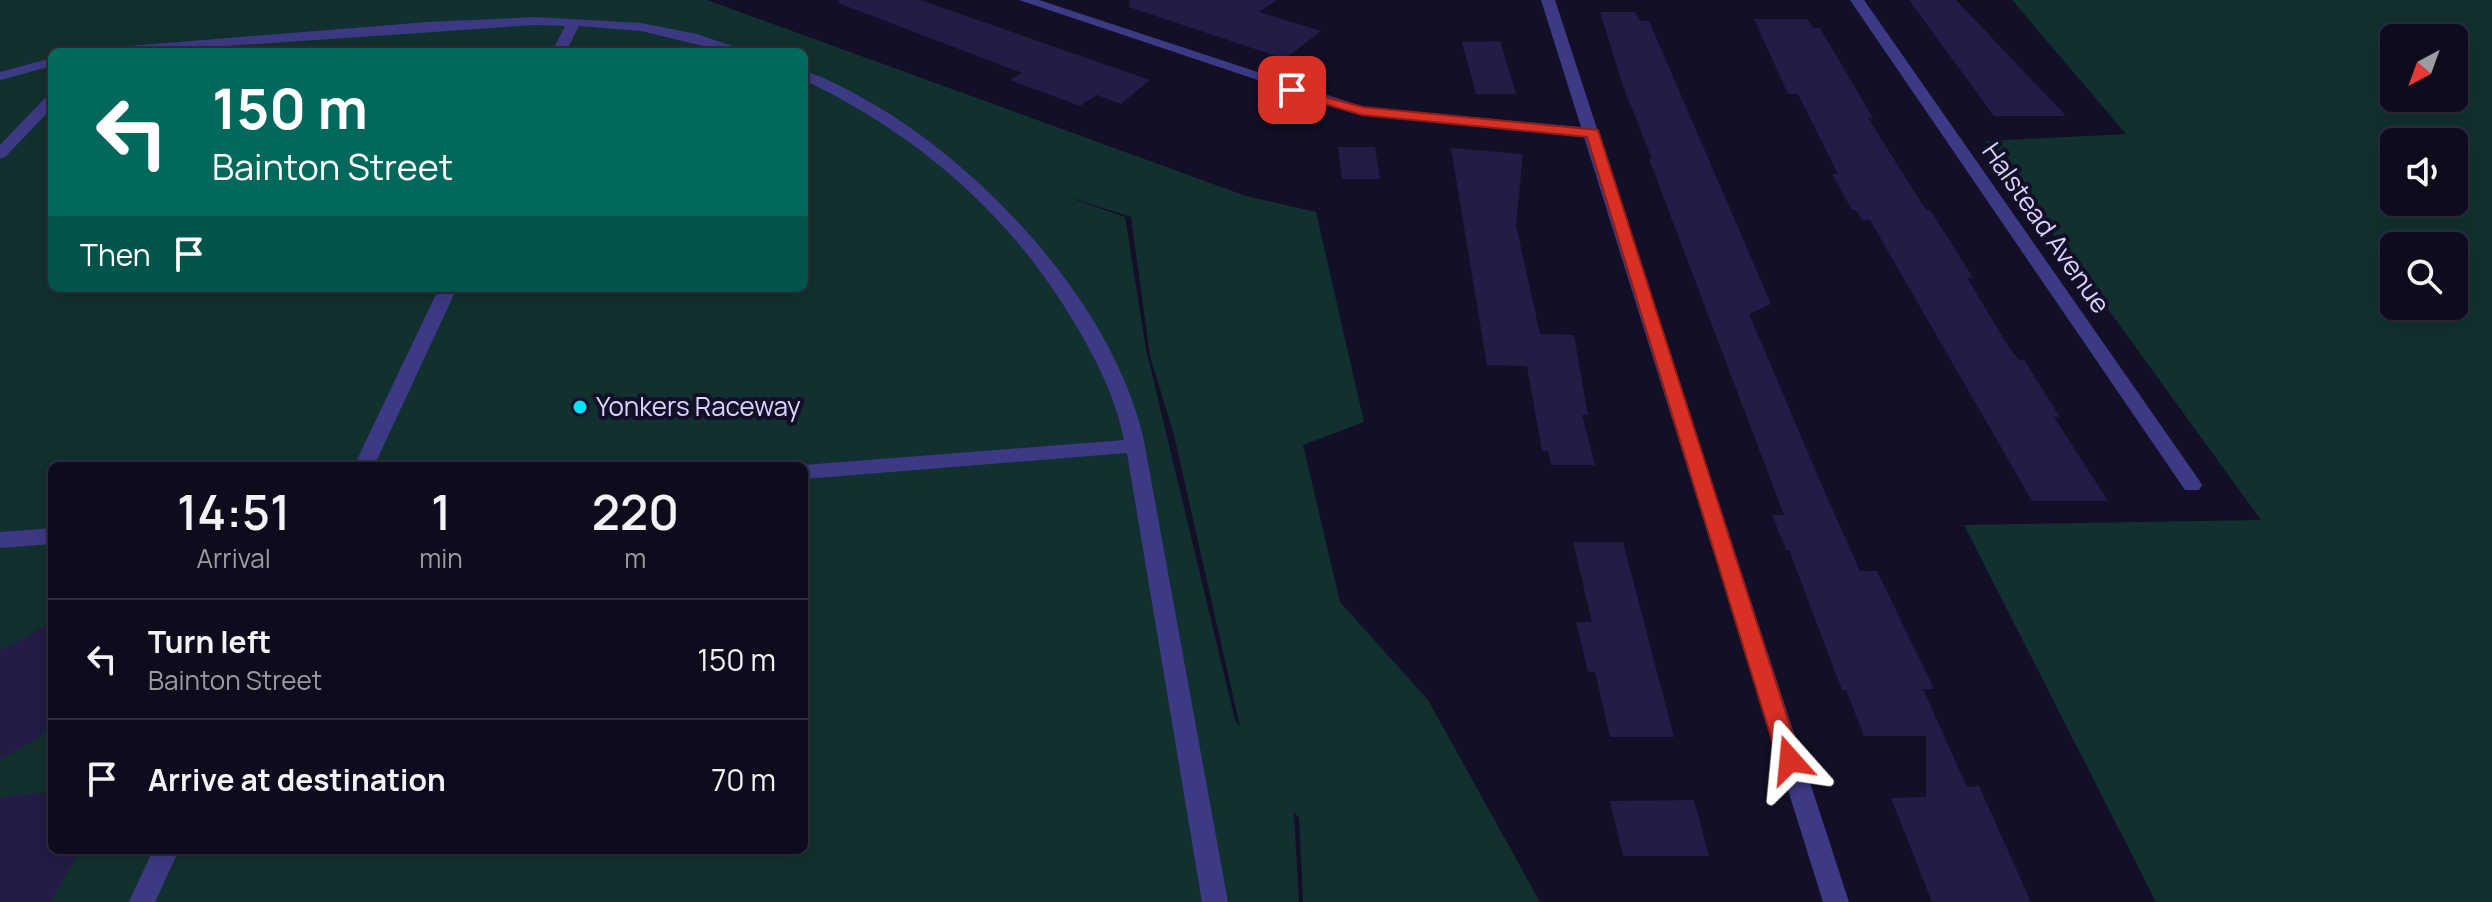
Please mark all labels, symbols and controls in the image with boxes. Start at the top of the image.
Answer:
north arrow [2380,24,2468,112]
map controls [2380,24,2468,320]
pin [1258,56,1326,124]
icon: arrive [1270,68,1314,112]
text: 150 m [212,69,368,146]
icon: left [80,80,184,184]
button: sound [2380,128,2468,216]
street label: Halstead Avenue [1974,135,2119,320]
text: Bainton Street [212,142,453,191]
icon: arrive [167,232,211,276]
button: search [2380,232,2468,320]
text: Then [80,234,151,275]
place label: Yonkers Raceway [596,388,801,424]
marker: Yonkers Raceway [571,398,589,416]
text: 14:51 [177,479,290,544]
text: 1 [431,479,451,544]
text: 220 [592,479,679,544]
text: Arrival [196,540,271,576]
text: min [419,540,463,576]
text: m [624,540,646,576]
text: Turn left [148,621,271,662]
icon: left [80,637,124,681]
text: 150 m [697,639,776,680]
text: Bainton Street [148,662,322,698]
position arrow [1748,718,1832,802]
icon: arrive [80,757,124,801]
text: Arrive at destination [148,759,446,800]
text: 70 m [711,759,776,800]

